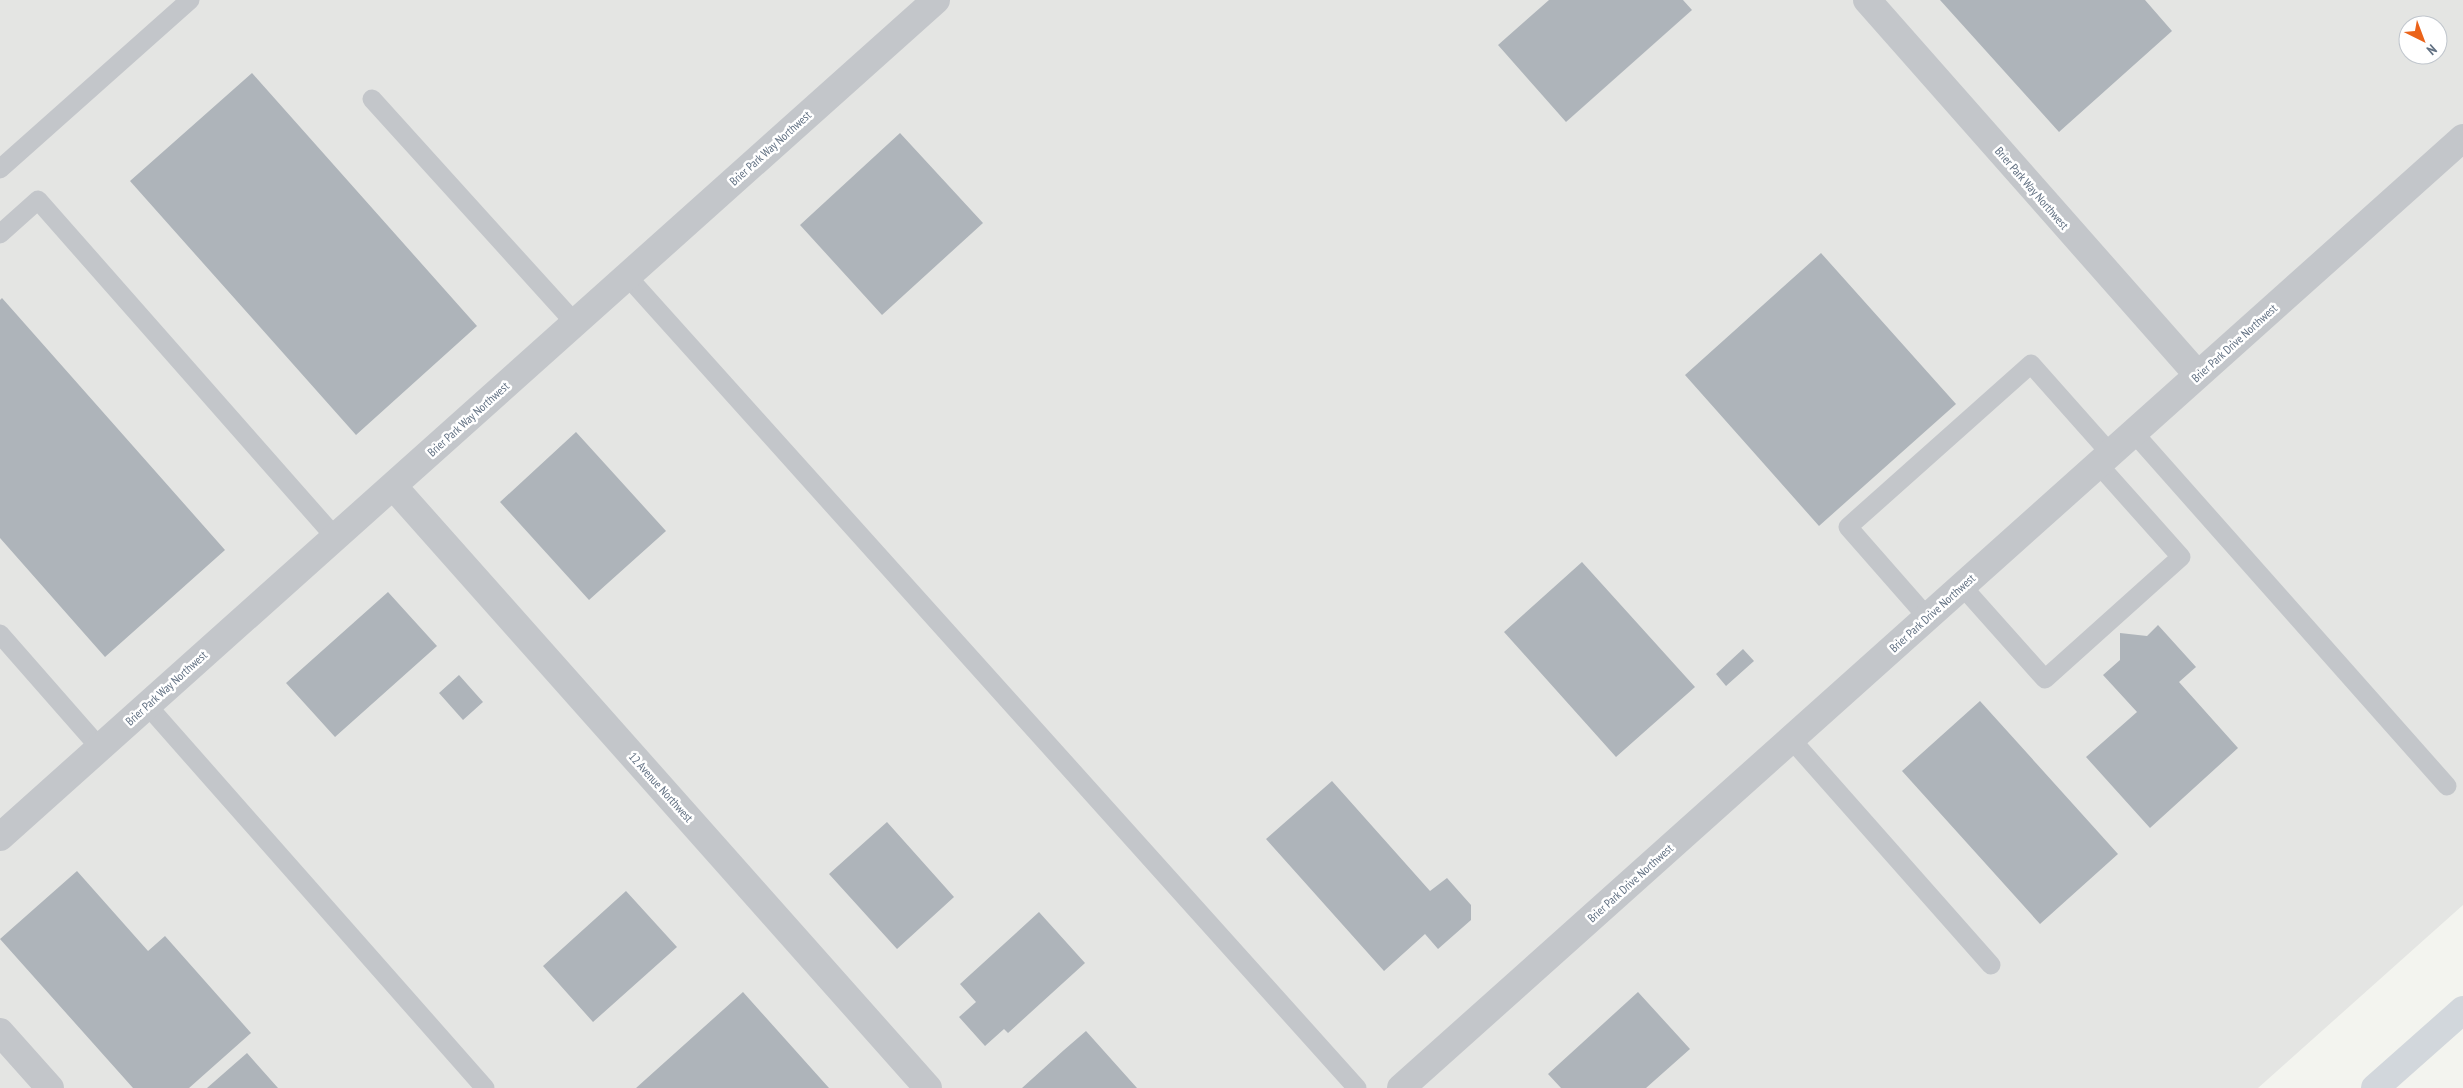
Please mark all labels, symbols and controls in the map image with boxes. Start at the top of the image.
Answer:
north arrow [2398,15,2448,65]
text: N [2423,40,2441,59]
street label: Brier Park Way Northwest [726,107,814,189]
street label: Brier Park Way Northwest [1992,144,2072,233]
street label: Brier Park Drive Northwest [2188,300,2280,385]
street label: Brier Park Way Northwest [424,378,512,460]
street label: Brier Park Drive Northwest [1886,570,1978,655]
street label: Brier Park Way Northwest [122,647,210,729]
street label: 12 Avenue Northwest [626,749,697,826]
street label: Brier Park Drive Northwest [1584,840,1676,925]

